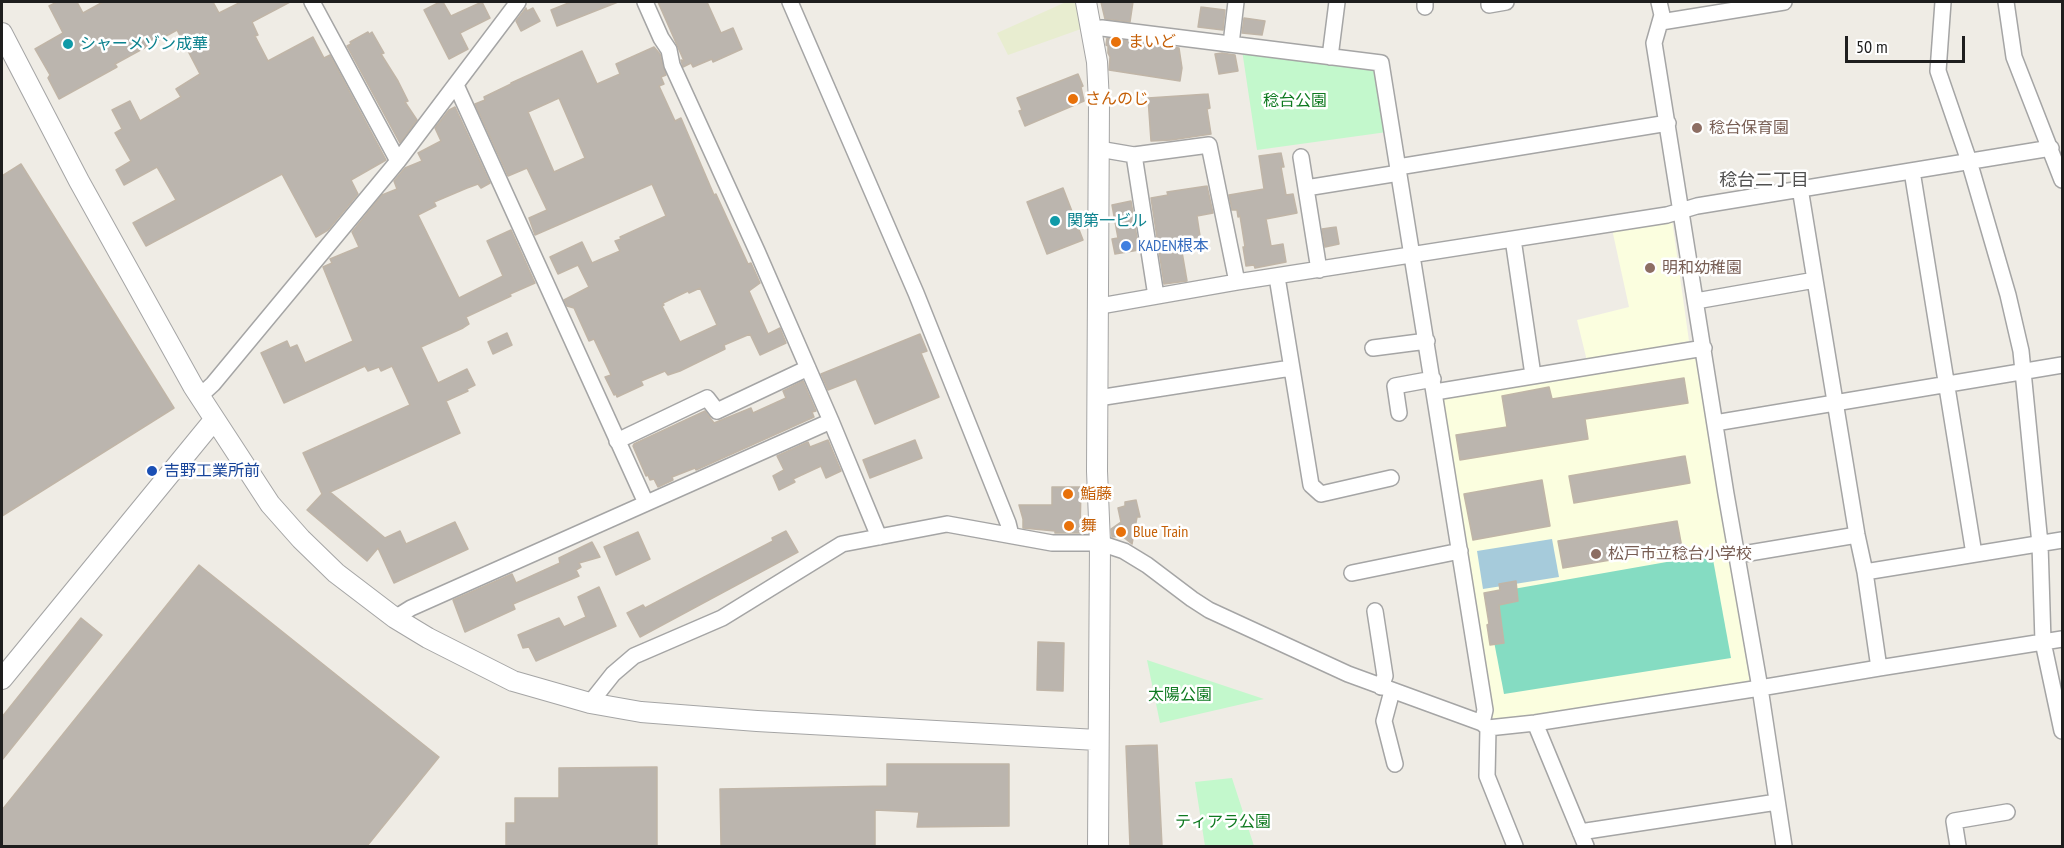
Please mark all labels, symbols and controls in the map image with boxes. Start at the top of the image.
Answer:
scale bar [1848,24,1968,62]
place label: まいど [1128,32,1176,52]
place label: シャーメゾン成華 [80,34,208,54]
marker: まいど [1109,35,1123,49]
text: 50 m [1856,35,1888,58]
marker: シャーメゾン成華 [61,37,75,51]
place label: さんのじ [1085,89,1149,109]
park label: 稔台公園 [1263,91,1327,111]
marker: さんのじ [1066,92,1080,106]
place label: 稔台保育園 [1709,118,1789,138]
marker: 稔台保育園 [1690,121,1704,135]
district label: 稔台二丁目 [1719,170,1809,192]
place label: 関第一ビル [1067,211,1147,231]
marker: 関第一ビル [1048,214,1062,228]
place label: KADEN根本 [1138,236,1209,256]
marker: KADEN根本 [1119,239,1133,253]
place label: 明和幼稚園 [1662,258,1742,278]
marker: 明和幼稚園 [1643,261,1657,275]
place label: 吉野工業所前 [164,461,260,481]
marker: 吉野工業所前 [145,464,159,478]
place label: 鮨藤 [1080,484,1112,504]
marker: 鮨藤 [1061,487,1075,501]
place label: 舞 [1081,516,1097,536]
marker: 舞 [1062,519,1076,533]
place label: Blue Train [1133,522,1188,542]
marker: Blue Train [1114,525,1128,539]
place label: 松戸市立稔台小学校 [1608,544,1752,564]
marker: 松戸市立稔台小学校 [1589,547,1603,561]
park label: 太陽公園 [1148,685,1212,705]
park label: ティアラ公園 [1175,812,1271,832]

